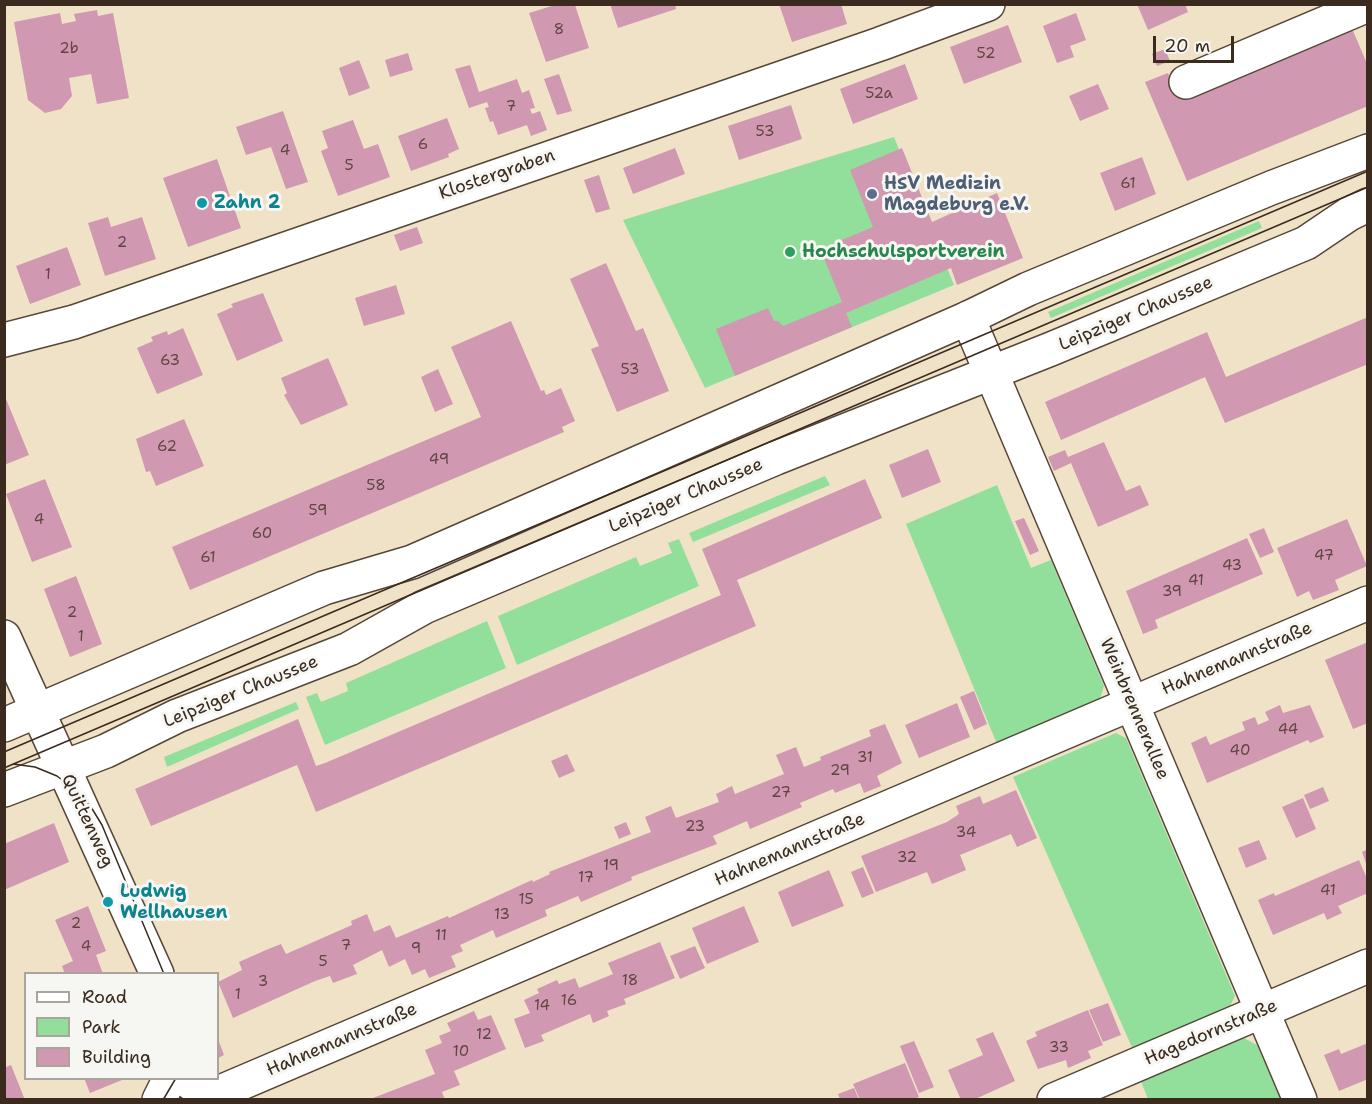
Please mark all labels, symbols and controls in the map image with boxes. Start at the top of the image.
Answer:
house number: 8 [554,21,564,39]
scale bar [1156,24,1237,62]
text: 20 m [1164,34,1210,58]
house number: 2b [59,40,79,58]
house number: 52 [977,45,995,63]
house number: 52a [865,85,893,103]
house number: 7 [506,98,516,116]
house number: 53 [756,123,774,141]
house number: 6 [418,136,428,154]
house number: 4 [280,142,290,160]
street label: Klostergraben [436,145,558,205]
house number: 5 [344,157,354,175]
place label: HSV Medizin Magdeburg e.V. [884,173,1029,216]
house number: 61 [1120,175,1136,193]
marker: HSV Medizin Magdeburg e.V. [865,187,879,201]
place label: Zahn 2 [214,192,280,214]
marker: Zahn 2 [195,196,209,210]
house number: 2 [117,234,127,252]
place label: Hochschulsportverein [802,241,1004,263]
marker: Hochschulsportverein [783,245,797,259]
house number: 1 [45,266,51,284]
street label: Leipziger Chaussee [1056,272,1216,356]
house number: 63 [160,352,180,370]
house number: 53 [621,361,639,379]
house number: 62 [157,438,177,456]
house number: 49 [429,451,449,469]
street label: Leipziger Chaussee [606,454,766,538]
house number: 58 [366,477,386,495]
house number: 59 [309,502,327,520]
house number: 4 [34,511,44,529]
house number: 60 [252,525,272,543]
house number: 47 [1314,547,1334,565]
house number: 61 [200,549,216,567]
house number: 43 [1222,557,1242,575]
house number: 41 [1188,572,1204,590]
house number: 39 [1162,583,1182,601]
house number: 2 [67,604,77,622]
street label: Hahnemannstraße [1159,618,1315,700]
house number: 1 [78,628,84,646]
street label: Weinbrennerallee [1094,635,1174,783]
street label: Leipziger Chaussee [160,651,322,733]
house number: 44 [1278,721,1298,739]
house number: 40 [1230,742,1250,760]
house number: 31 [857,749,873,767]
house number: 29 [830,762,850,780]
street label: Quittenweg [56,771,118,871]
house number: 27 [771,784,791,802]
street label: Hahnemannstraße [712,809,868,891]
house number: 23 [685,818,705,836]
house number: 34 [956,824,976,842]
house number: 32 [897,849,917,867]
house number: 19 [603,857,619,875]
house number: 17 [578,869,594,887]
place label: Ludwig Wellhausen [120,881,227,924]
house number: 41 [1320,882,1336,900]
house number: 15 [518,891,534,909]
marker: Ludwig Wellhausen [101,895,115,909]
house number: 13 [494,906,510,924]
house number: 2 [71,915,81,933]
house number: 11 [435,927,447,945]
house number: 7 [341,937,351,955]
house number: 4 [81,938,91,956]
house number: 9 [411,940,421,958]
house number: 5 [318,953,328,971]
legend [24,972,219,1080]
house number: 18 [622,972,638,990]
house number: 3 [258,973,268,991]
text: Road [82,985,127,1009]
house number: 1 [235,986,241,1004]
house number: 16 [561,992,577,1010]
street label: Hagedornstraße [1141,995,1281,1071]
house number: 14 [534,997,550,1015]
street label: Hahnemannstraße [264,999,420,1081]
text: Park [82,1015,121,1039]
house number: 12 [476,1026,492,1044]
house number: 33 [1049,1039,1069,1057]
house number: 10 [453,1043,469,1061]
text: Building [82,1045,151,1069]

